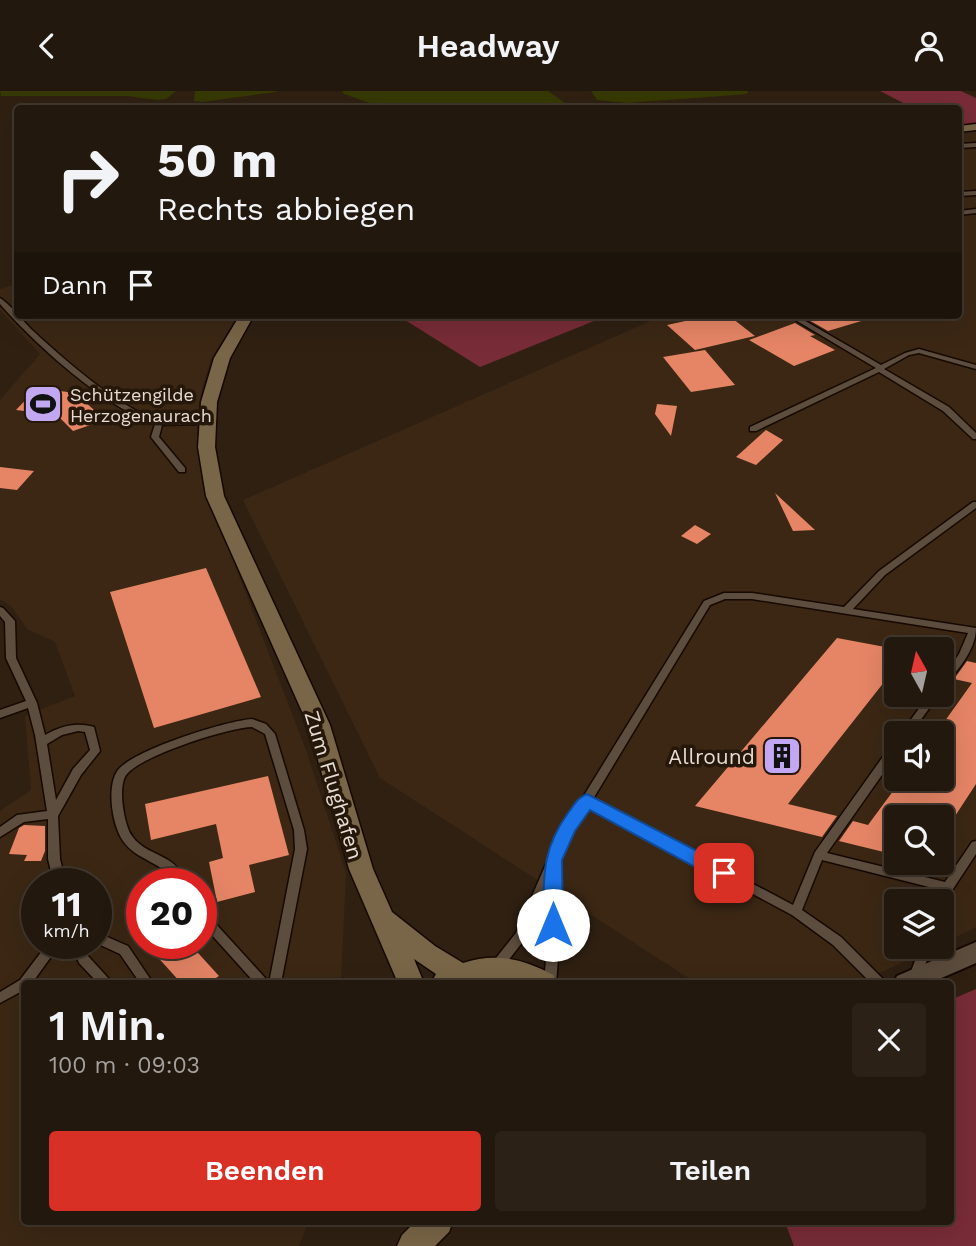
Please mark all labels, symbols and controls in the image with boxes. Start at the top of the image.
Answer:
icon: back [28,27,66,65]
text: Headway [416,27,560,65]
icon: person [910,27,948,65]
text: 50 m [157,131,277,189]
icon: right [42,133,133,224]
text: Rechts abbiegen [157,190,415,228]
icon: arrive [122,266,160,304]
text: Dann [42,270,108,300]
sports icon: Schützengilde Herzogenaurach [22,383,64,425]
place label: Schützengilde Herzogenaurach [70,384,212,426]
north arrow [884,637,954,707]
map controls [884,637,954,959]
street label: Zum Flughafen [300,708,368,862]
button: sound [884,721,954,791]
building icon: Allround [761,735,803,777]
place label: Allround [668,744,755,769]
button: search [884,805,954,875]
pin [694,843,754,903]
icon: arrive [705,854,743,892]
speed limit sign: 20 [126,868,217,959]
text: 11 [51,883,82,925]
position arrow [516,888,590,962]
button: layers [884,889,954,959]
text: km/h [43,920,90,941]
text: 1 Min. [49,1001,166,1050]
button: close [852,1003,926,1077]
text: 100 m · 09:03 [49,1052,200,1079]
button: Beenden [49,1131,481,1211]
button: Teilen [495,1131,926,1211]

